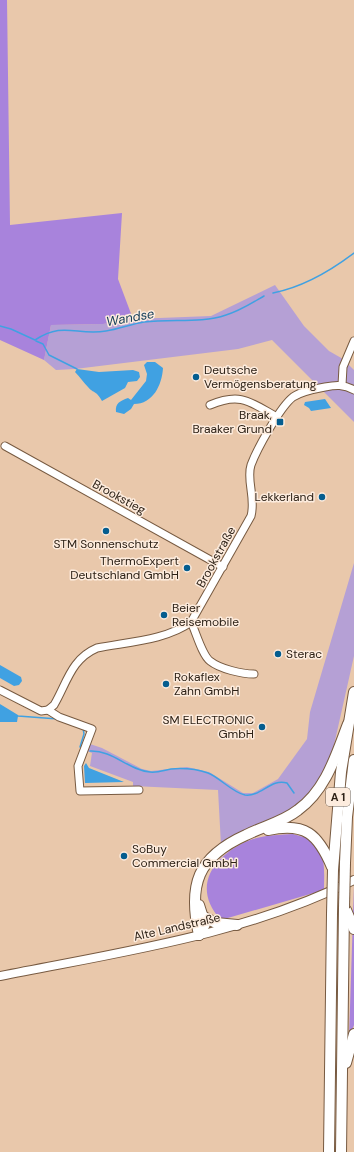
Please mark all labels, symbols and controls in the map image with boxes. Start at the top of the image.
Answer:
water label: Wandse [105,305,155,330]
place label: Deutsche Vermögensberatung [204,362,317,392]
marker: Deutsche Vermögensberatung [191,372,201,382]
place label: Braak, Braaker Grund [192,407,272,437]
marker: Braak, Braaker Grund [275,417,285,427]
street label: Brookstieg [90,476,149,518]
place label: Lekkerland [255,489,314,505]
marker: Lekkerland [317,492,327,502]
street label: Brookstraße [193,523,239,590]
marker: STM Sonnenschutz [101,526,111,536]
place label: STM Sonnenschutz [53,536,159,552]
place label: ThermoExpert Deutschland GmbH [70,553,179,583]
marker: ThermoExpert Deutschland GmbH [182,563,192,573]
place label: Beier Reisemobile [172,600,239,630]
marker: Beier Reisemobile [159,610,169,620]
place label: Sterac [286,646,322,662]
marker: Sterac [273,649,283,659]
place label: Rokaflex Zahn GmbH [174,669,239,699]
marker: Rokaflex Zahn GmbH [161,679,171,689]
place label: SM ELECTRONIC GmbH [163,712,254,742]
marker: SM ELECTRONIC GmbH [257,722,267,732]
road number: A 1 [326,788,350,806]
place label: SoBuy Commercial GmbH [132,841,238,871]
marker: SoBuy Commercial GmbH [119,851,129,861]
street label: Alte Landstraße [132,909,222,945]

